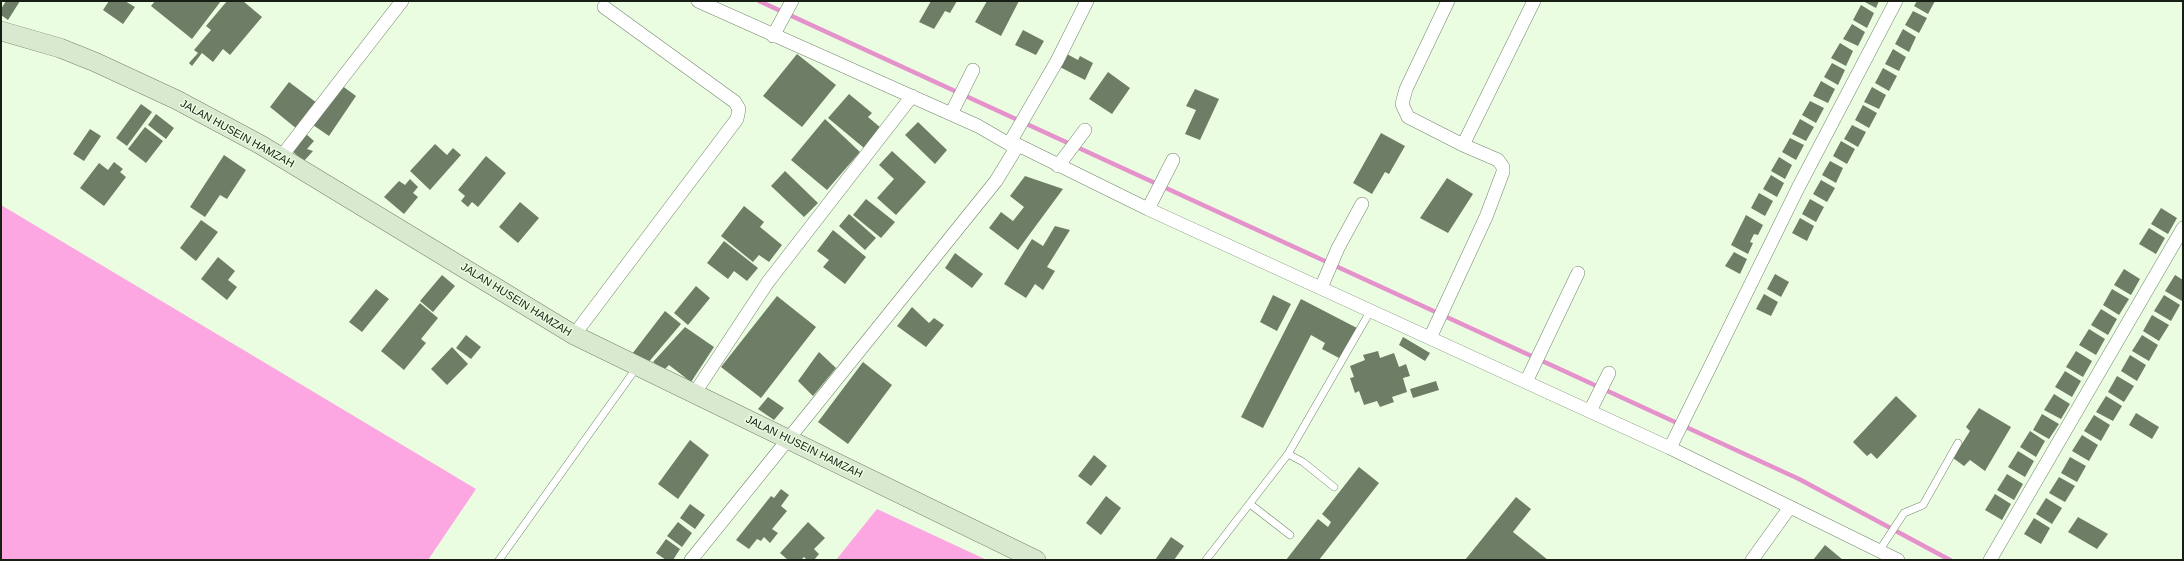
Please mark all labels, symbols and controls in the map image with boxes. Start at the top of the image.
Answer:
street label: JALAN HUSEIN HAMZAH [178,97,296,171]
street label: JALAN HUSEIN HAMZAH [458,260,574,340]
street label: JALAN HUSEIN HAMZAH [743,413,865,481]

